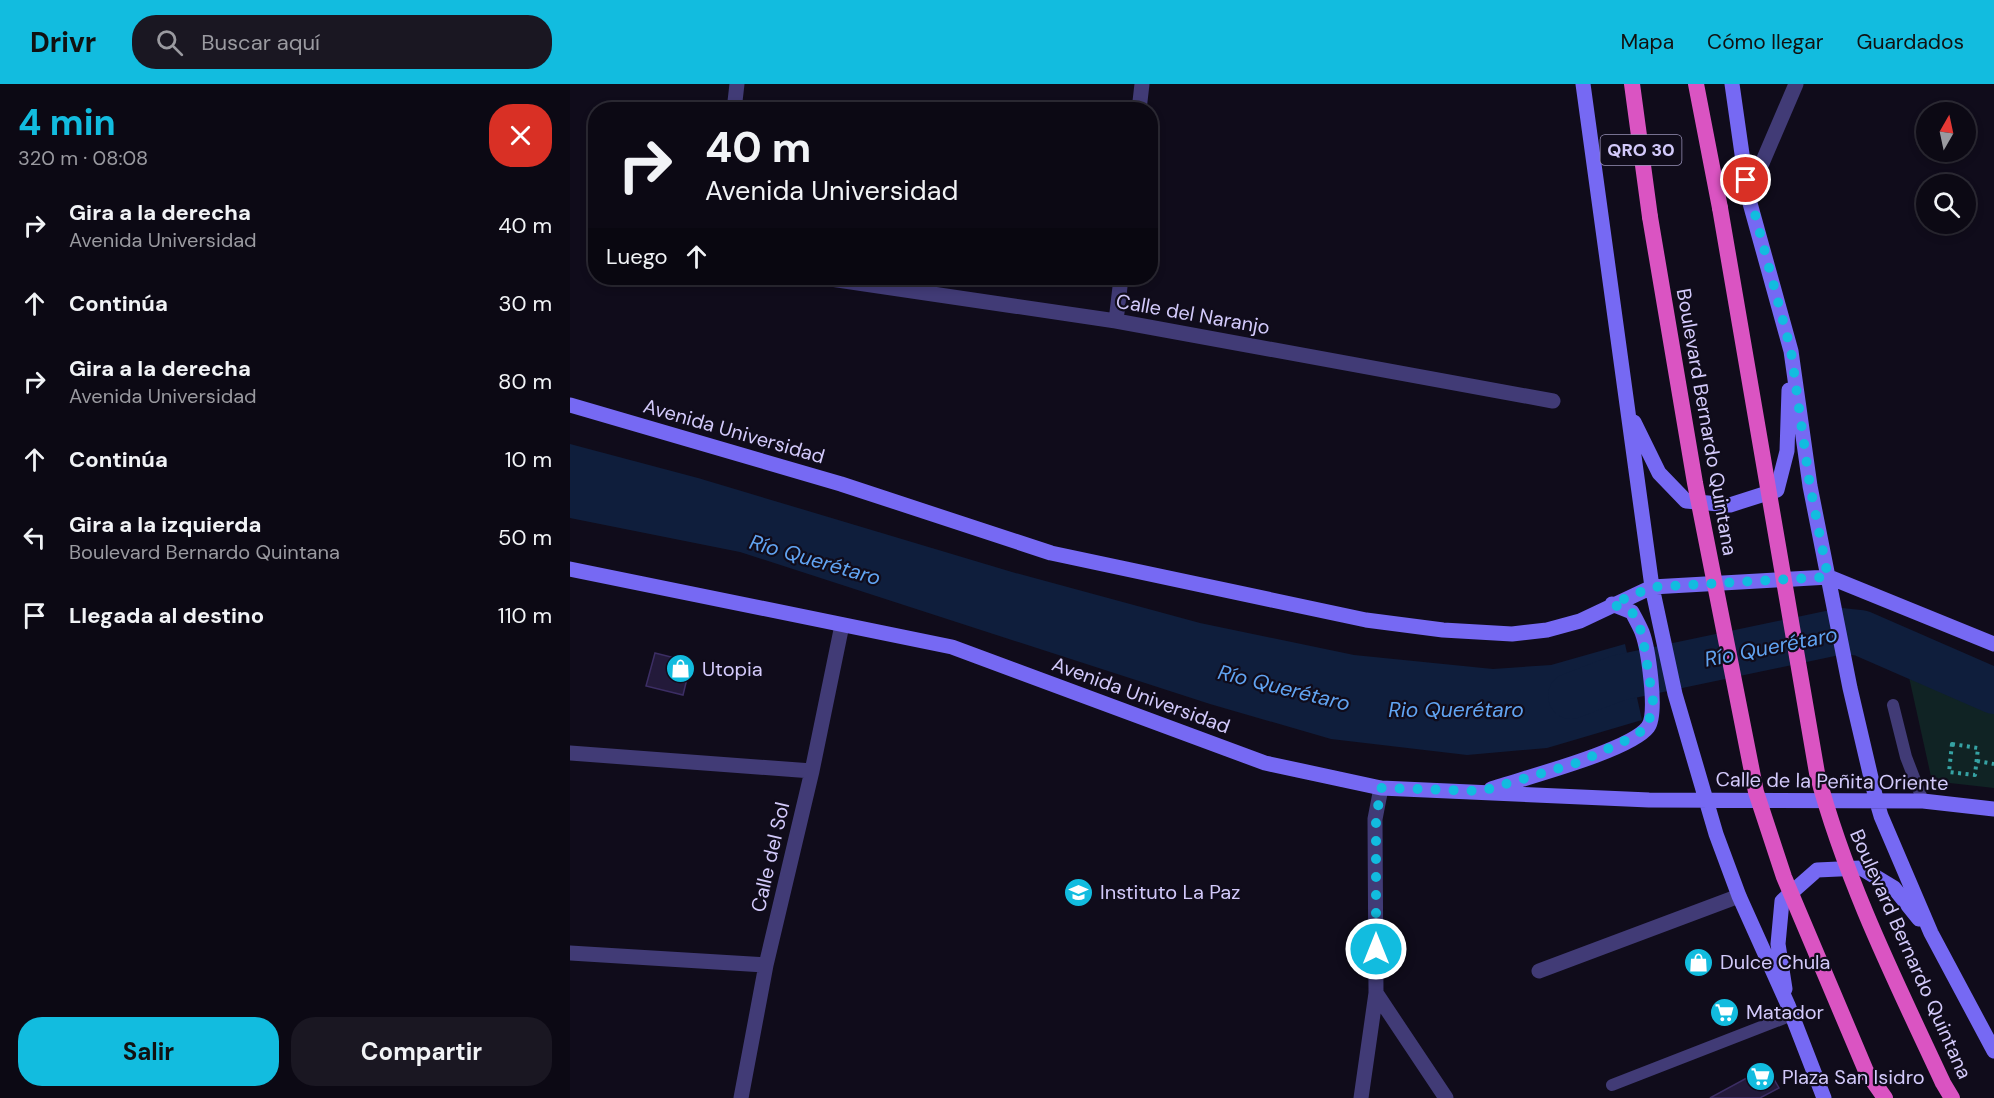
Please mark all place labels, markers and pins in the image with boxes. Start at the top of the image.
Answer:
pin [1720,154,1771,205]
shop icon: Utopia [665,653,697,685]
place label: Utopia [702,656,763,682]
school or university icon: Instituto La Paz [1063,876,1095,908]
place label: Instituto La Paz [1100,879,1240,905]
shop icon: Dulce Chula [1683,946,1715,978]
place label: Dulce Chula [1720,949,1830,975]
supermarket icon: Matador [1709,996,1741,1028]
place label: Matador [1746,999,1824,1025]
supermarket icon: Plaza San Isidro [1745,1061,1777,1093]
place label: Plaza San Isidro [1782,1064,1925,1090]

